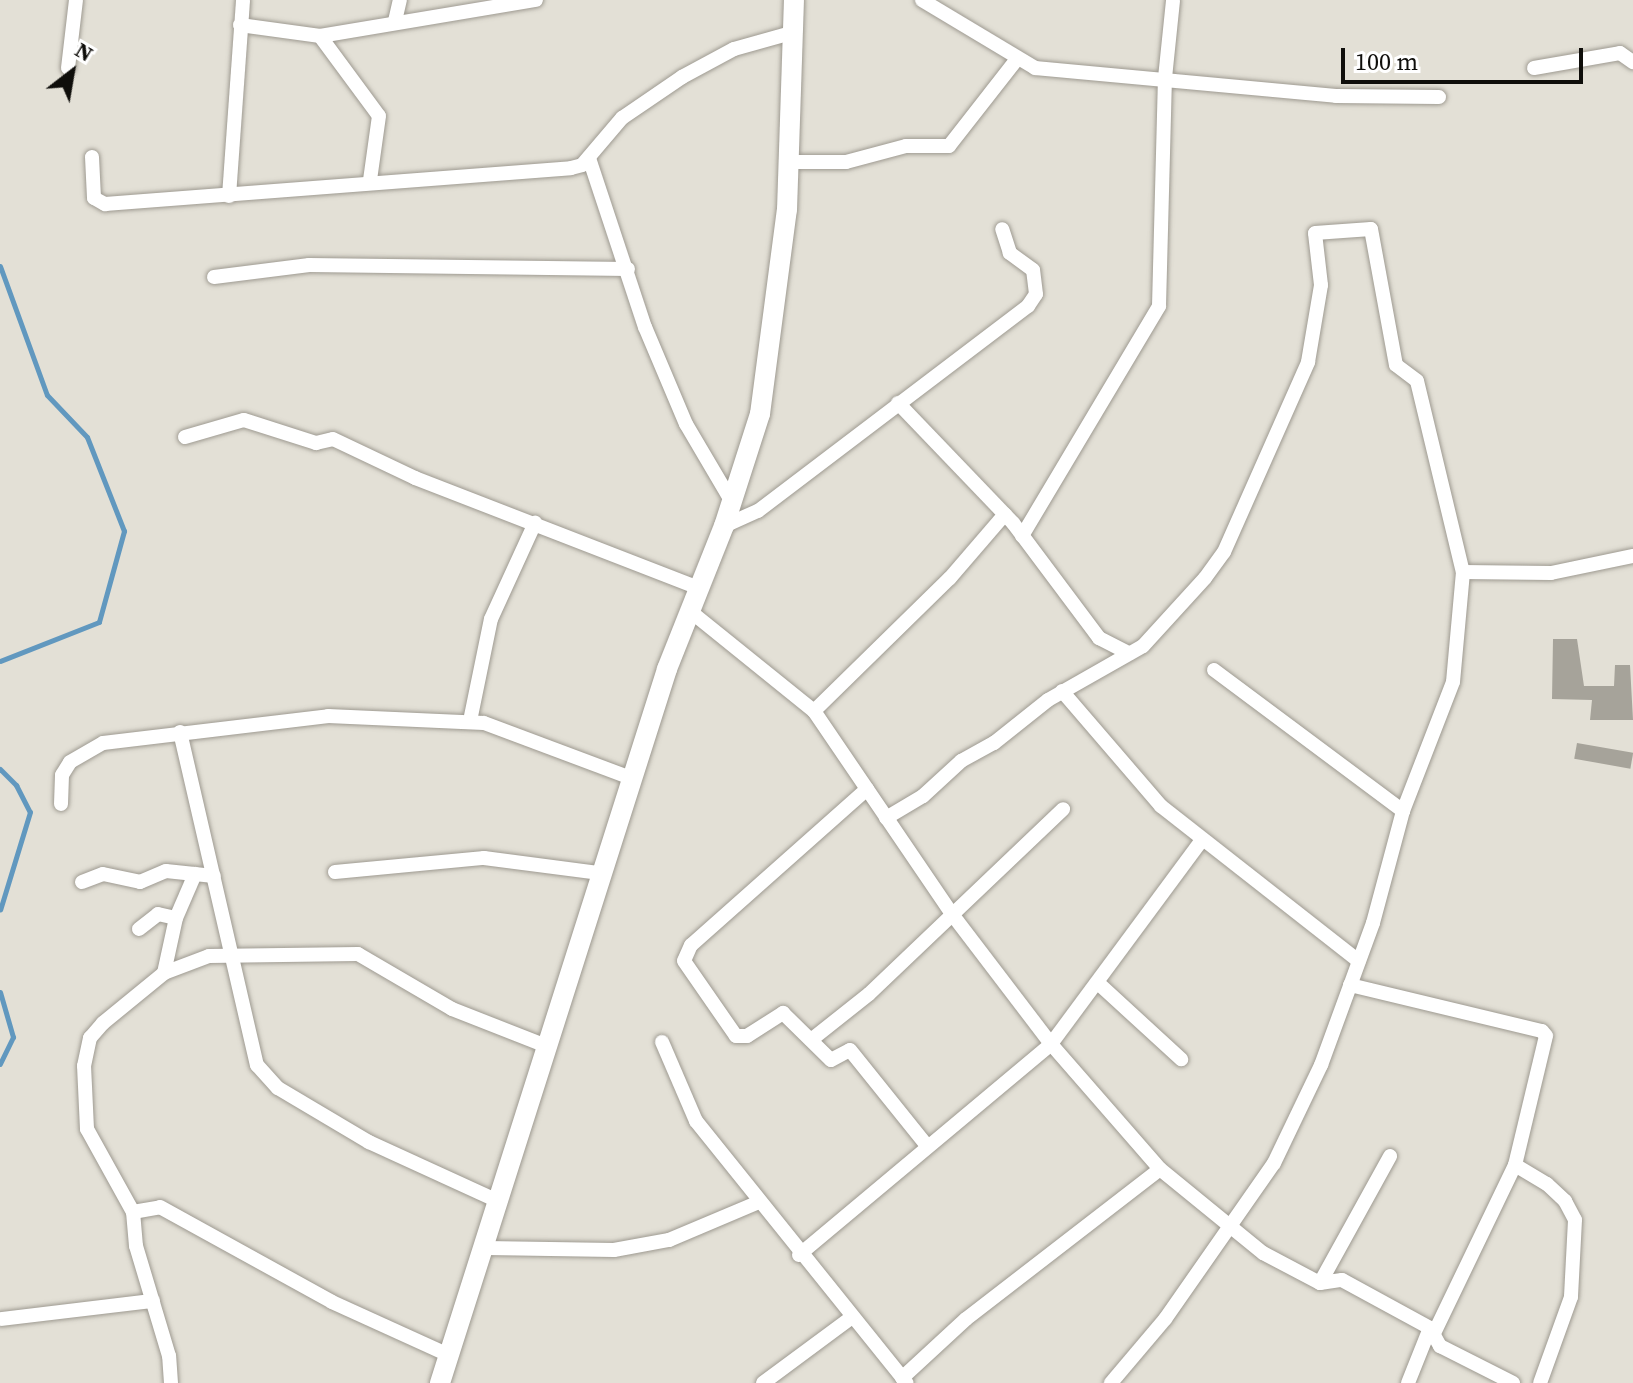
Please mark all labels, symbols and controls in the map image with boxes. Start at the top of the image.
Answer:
north arrow [32,32,112,112]
scale bar [1345,32,1587,82]
text: N [70,34,99,68]
text: 100 m [1355,45,1418,78]

